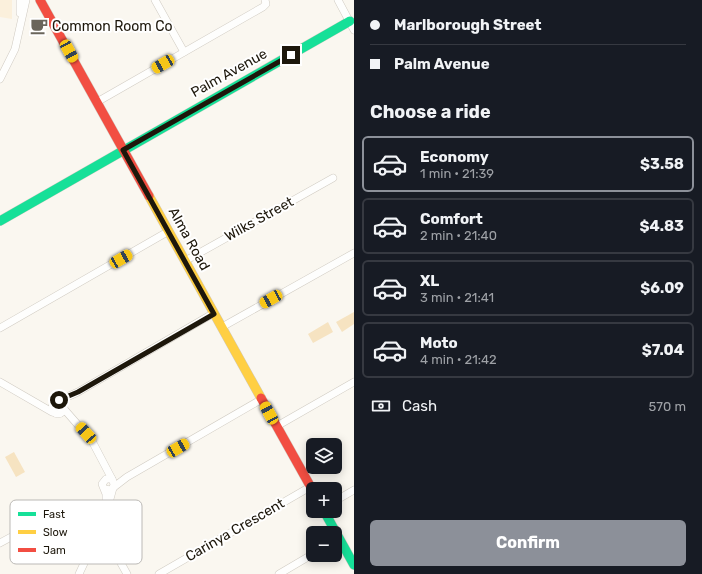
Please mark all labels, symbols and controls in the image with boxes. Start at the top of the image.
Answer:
cafe icon: Common Room Co [29,16,49,36]
text: Marlborough Street [394,16,541,34]
place label: Common Room Co [52,18,173,35]
car [58,38,80,64]
street label: Palm Avenue [188,45,270,101]
route end [282,46,300,64]
car [150,53,176,75]
text: Palm Avenue [394,55,490,73]
text: Choose a ride [370,101,491,123]
icon: car [372,146,408,182]
text: Economy [420,148,489,166]
text: $3.58 [640,155,684,173]
text: 1 min · 21:39 [420,166,494,181]
street label: Wilks Street [222,193,297,245]
street label: Alma Road [165,204,213,274]
icon: car [372,208,408,244]
text: Comfort [420,210,483,228]
text: $4.83 [640,217,684,235]
text: 2 min · 21:40 [420,228,497,243]
car [108,248,134,270]
icon: car [372,270,408,306]
text: XL [420,272,439,290]
text: $6.09 [640,279,684,297]
car [258,288,284,310]
text: 3 min · 21:41 [420,290,494,305]
icon: car [372,332,408,368]
text: Moto [420,334,458,352]
text: $7.04 [642,341,684,359]
text: 4 min · 21:42 [420,352,497,367]
route start [50,391,68,409]
icon: cash [370,395,392,417]
text: Cash [402,397,437,415]
text: 570 m [649,399,686,414]
car [258,400,280,426]
car [74,420,98,446]
car [165,437,191,459]
map controls [306,438,342,562]
button: layers [306,438,342,474]
button: + [306,482,342,518]
street label: Carinya Crescent [182,494,288,565]
legend [10,500,142,564]
text: Fast [43,508,66,521]
button: Confirm [370,520,686,566]
text: Slow [43,526,68,539]
button: − [306,526,342,562]
text: Jam [43,544,66,557]

